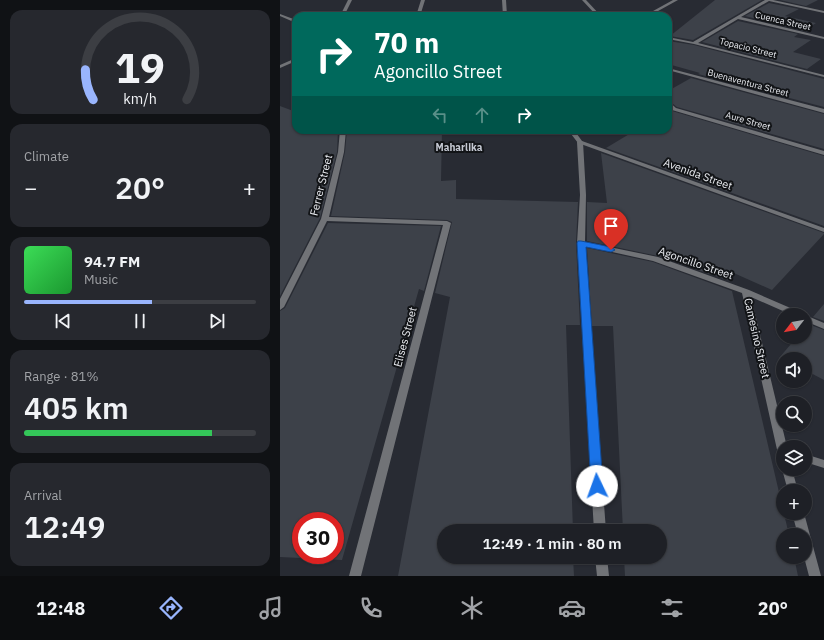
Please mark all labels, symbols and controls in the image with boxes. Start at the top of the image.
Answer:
street label: Cuenca Street [754,9,812,32]
text: 70 m [374,24,439,61]
icon: right [308,28,360,80]
street label: Topacio Street [719,35,778,60]
text: 19 [115,40,165,94]
text: Agoncillo Street [374,60,502,83]
street label: Buenaventura Street [706,66,790,99]
text: km/h [123,89,157,108]
icon: left [429,104,451,126]
icon: ahead [471,104,493,126]
icon: right [513,104,535,126]
street label: Aure Street [725,109,772,132]
district label: Maharlika [436,141,483,154]
text: Climate [24,148,69,165]
street label: Ferrer Street [307,153,335,217]
street label: Avenida Street [662,155,734,193]
text: 20° [115,168,165,207]
text: − [24,173,37,202]
text: + [243,173,256,202]
pin [594,209,628,250]
icon: arrive [600,215,622,237]
street label: Agoncillo Street [657,244,735,282]
text: 94.7 FM [84,252,140,271]
text: Music [84,271,118,288]
street label: Camesino Street [741,297,773,379]
street label: Elises Street [390,305,420,369]
north arrow [776,308,812,344]
map controls [776,308,812,564]
icon: previous [52,310,74,332]
icon: pause [129,310,151,332]
icon: next [206,310,228,332]
button: sound [776,352,812,388]
text: Range · 81% [24,368,98,385]
text: 405 km [24,388,129,427]
button: search [776,396,812,432]
button: layers [776,440,812,476]
position arrow [576,465,618,507]
button: + [776,484,812,520]
text: Arrival [24,487,62,504]
text: 12:49 [24,507,106,546]
speed limit sign: 30 [292,512,344,564]
button: − [776,528,812,564]
text: 12:49 · 1 min · 80 m [482,534,622,553]
icon: directions [157,594,185,622]
icon: music [257,594,285,622]
icon: phone [357,594,385,622]
icon: climate [458,594,486,622]
icon: car [558,594,586,622]
icon: filters [658,594,686,622]
text: 12:48 [36,597,85,620]
text: 20° [758,597,788,620]

